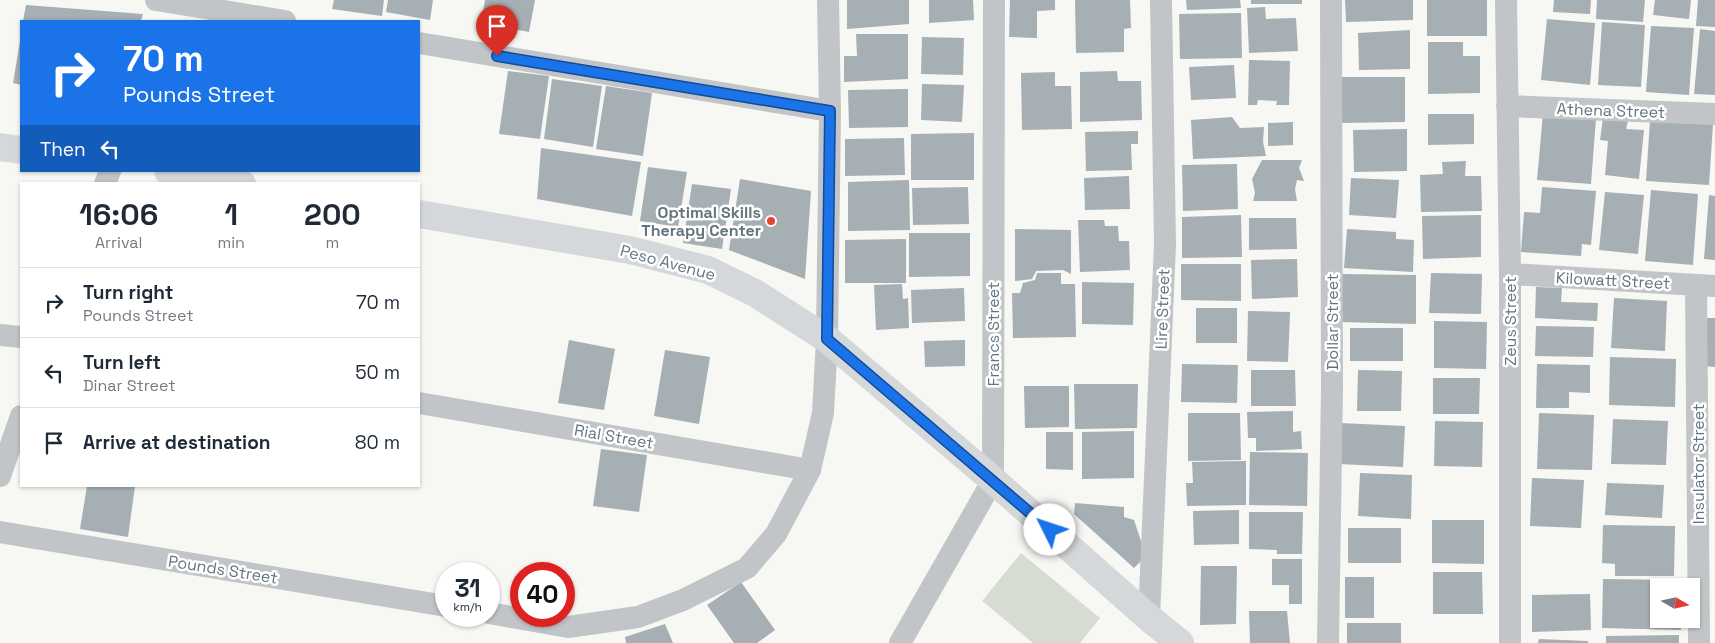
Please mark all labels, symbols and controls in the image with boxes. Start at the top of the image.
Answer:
pin [476,5,518,56]
icon: arrive [483,12,511,40]
text: 70 m [123,37,204,81]
icon: right [40,40,105,105]
text: Pounds Street [123,80,275,108]
street label: Athena Street [1556,98,1666,123]
icon: left [96,135,124,163]
text: Then [40,137,86,162]
text: 16:06 [79,195,158,234]
text: 1 [224,195,238,234]
text: 200 [304,195,361,234]
place label: Optimal Skills Therapy Center [641,202,761,241]
marker: Optimal Skills Therapy Center [765,215,777,227]
text: Arrival [95,232,142,253]
text: min [217,232,245,253]
text: m [326,232,339,253]
street label: Peso Avenue [618,240,718,285]
street label: Kilowatt Street [1555,267,1671,294]
street label: Lire Street [1151,268,1174,350]
street label: Dollar Street [1322,274,1343,370]
street label: Zeus Street [1500,276,1521,366]
text: Turn right [83,280,173,305]
street label: Francs Street [983,282,1004,386]
icon: right [40,289,68,317]
text: 70 m [356,290,400,315]
text: Pounds Street [83,305,194,326]
text: Turn left [83,350,161,375]
icon: left [40,359,68,387]
text: 50 m [355,360,400,385]
text: Dinar Street [83,375,176,396]
street label: Insulator Street [1688,404,1709,524]
street label: Rial Street [573,419,655,454]
icon: arrive [40,429,68,457]
text: Arrive at destination [83,430,271,455]
text: 80 m [355,430,400,455]
position arrow [1023,503,1075,555]
street label: Pounds Street [167,550,279,589]
speed limit sign: 40 [510,562,575,627]
text: 31 [454,572,481,604]
north arrow [1650,578,1700,628]
map controls [1650,578,1700,628]
text: km/h [453,599,482,615]

